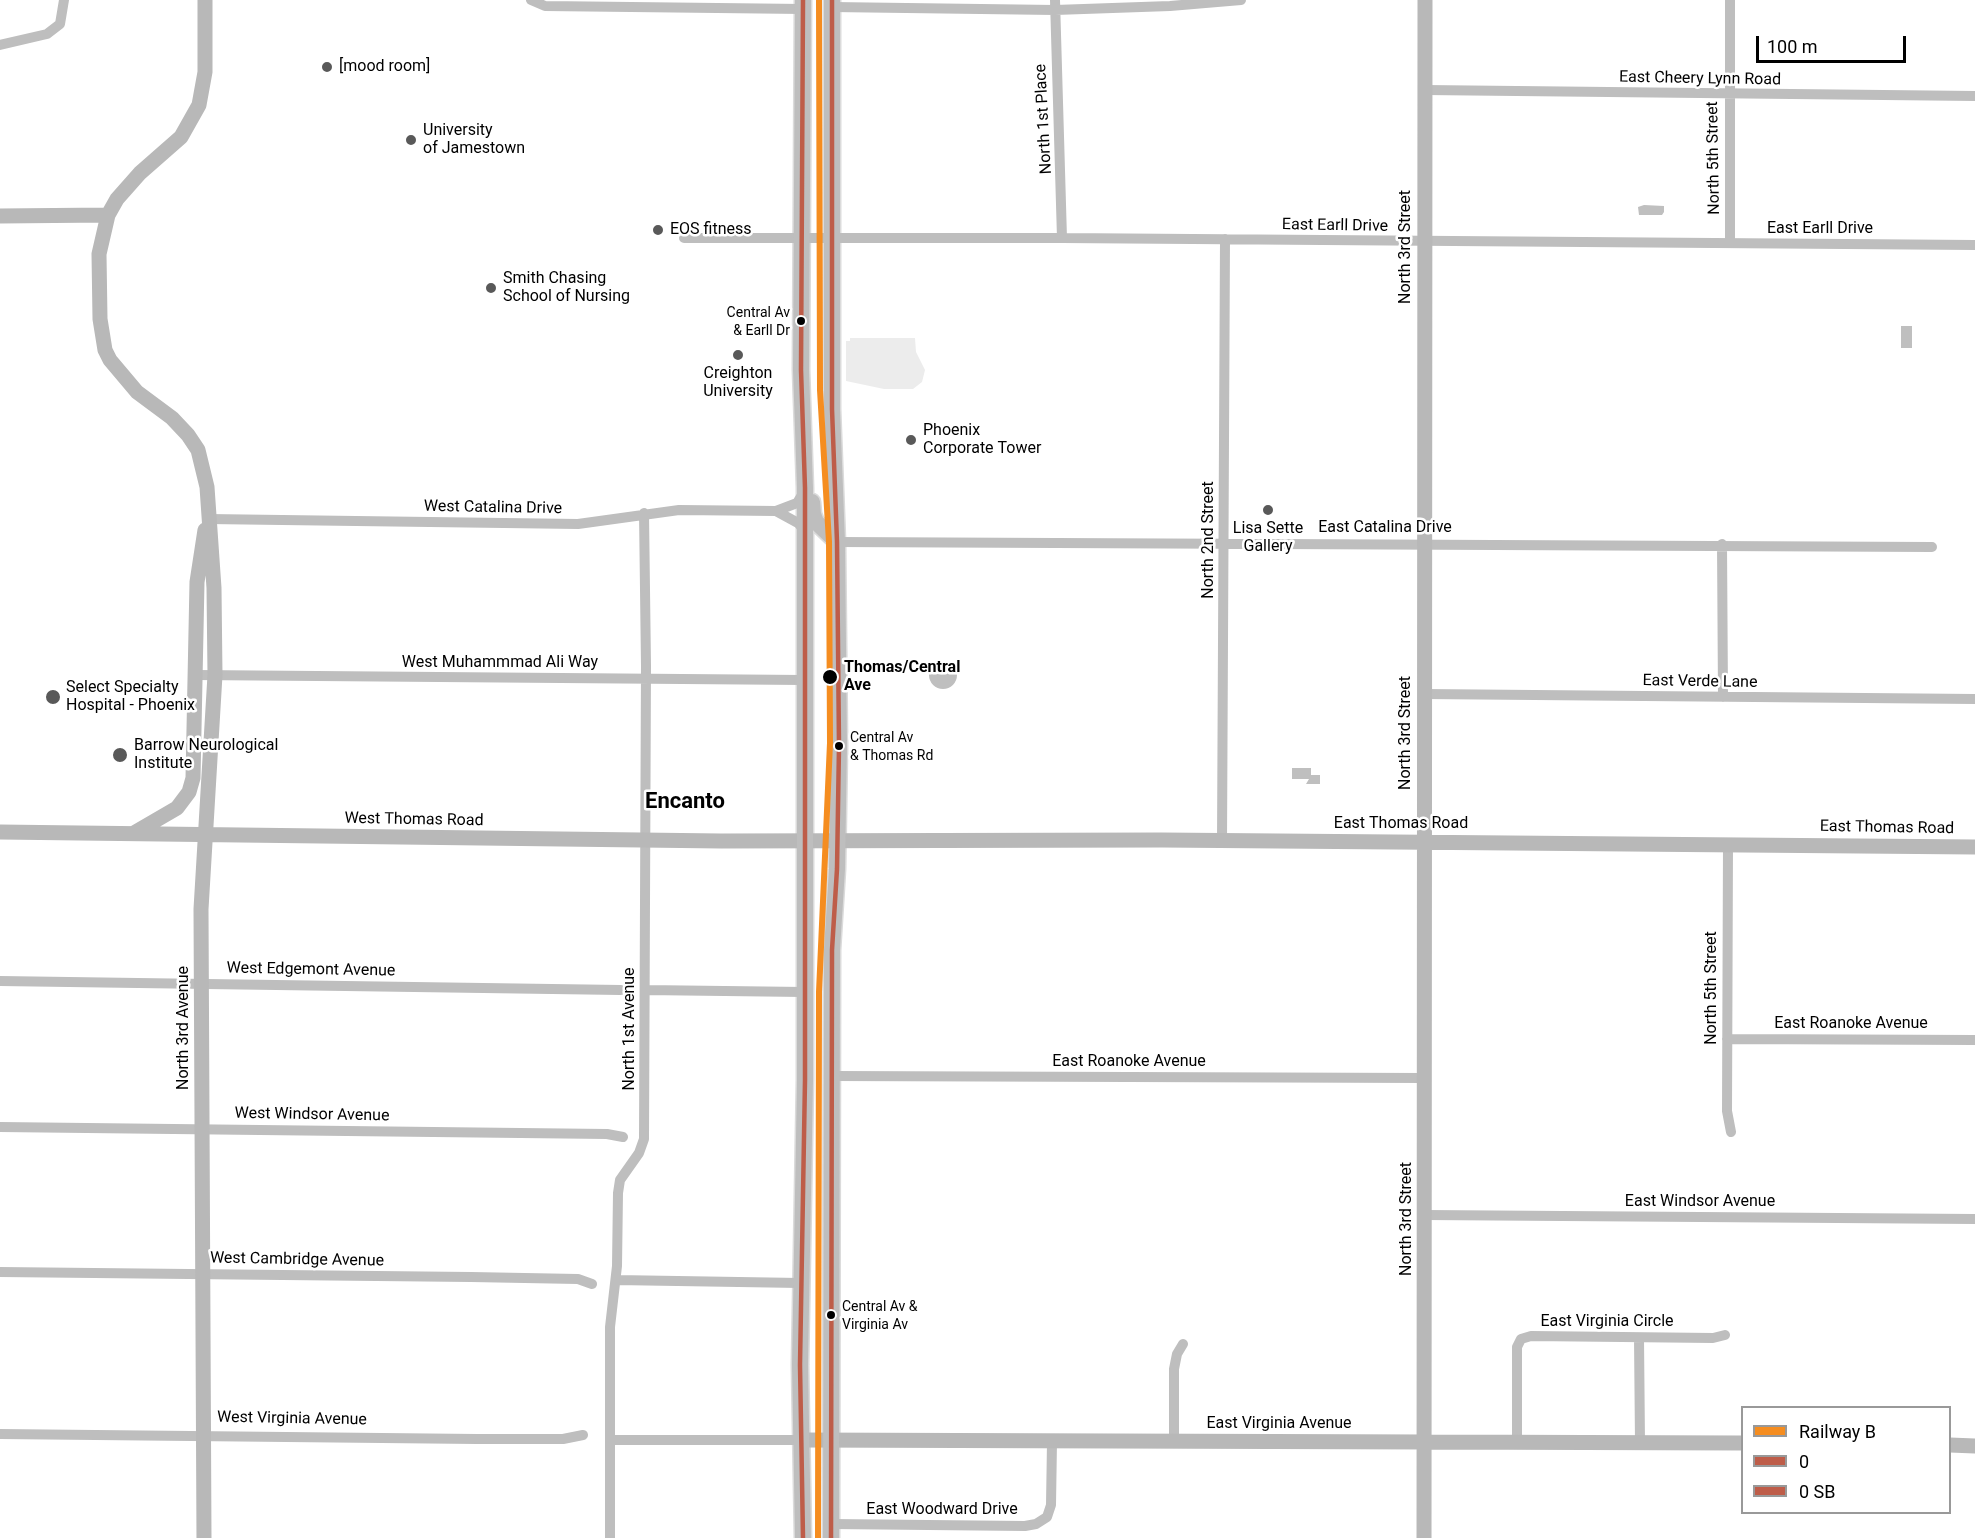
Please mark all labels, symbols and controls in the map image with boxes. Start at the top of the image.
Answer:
scale bar [1759,24,1909,62]
text: 100 m [1767,36,1818,57]
place label: [mood room] [339,57,430,77]
marker: [mood room] [320,60,334,74]
street label: North 1st Place [1032,63,1056,175]
street label: East Cheery Lynn Road [1619,68,1781,90]
street label: North 5th Street [1703,101,1725,215]
place label: University of Jamestown [423,121,525,159]
marker: University of Jamestown [404,133,418,147]
street label: North 3rd Street [1396,190,1416,304]
street label: East Earll Drive [1282,215,1388,237]
street label: East Earll Drive [1767,219,1873,239]
place label: EOS fitness [670,220,752,240]
marker: EOS fitness [651,223,665,237]
place label: Smith Chasing School of Nursing [503,269,630,307]
marker: Smith Chasing School of Nursing [484,281,498,295]
place label: Central Av & Earll Dr [727,305,790,338]
marker: Central Av & Earll Dr [795,315,807,327]
marker: Creighton University [731,348,745,362]
place label: Creighton University [703,364,773,402]
place label: Phoenix Corporate Tower [923,421,1041,459]
marker: Phoenix Corporate Tower [904,433,918,447]
street label: North 2nd Street [1199,481,1219,599]
street label: West Catalina Drive [424,497,562,519]
marker: Lisa Sette Gallery [1261,503,1275,517]
street label: East Catalina Drive [1318,518,1452,538]
place label: Lisa Sette Gallery [1233,519,1303,557]
street label: West Muhammmad Ali Way [402,653,598,673]
place label: Thomas/Central Ave [844,658,960,696]
marker: Thomas/Central Ave [821,668,839,686]
street label: East Verde Lane [1642,671,1758,693]
street label: North 3rd Street [1396,676,1416,790]
place label: Select Specialty Hospital - Phoenix [66,678,195,716]
marker: Select Specialty Hospital - Phoenix [44,688,62,706]
place label: Central Av & Thomas Rd [850,730,933,762]
place label: Barrow Neurological Institute [134,736,278,774]
marker: Central Av & Thomas Rd [833,740,845,752]
marker: Barrow Neurological Institute [111,746,129,764]
district label: Encanto [645,789,725,815]
street label: West Thomas Road [344,809,484,831]
street label: East Thomas Road [1334,814,1468,834]
street label: East Thomas Road [1820,817,1954,839]
street label: North 5th Street [1702,931,1722,1045]
street label: West Edgemont Avenue [226,959,396,981]
street label: North 3rd Avenue [174,966,194,1090]
street label: North 1st Avenue [620,967,640,1091]
street label: East Roanoke Avenue [1774,1014,1928,1034]
street label: East Roanoke Avenue [1052,1052,1206,1072]
street label: West Windsor Avenue [234,1104,390,1126]
street label: North 3rd Street [1397,1162,1417,1276]
street label: East Windsor Avenue [1625,1192,1775,1212]
street label: West Cambridge Avenue [210,1249,384,1271]
place label: Central Av & Virginia Av [842,1299,918,1332]
marker: Central Av & Virginia Av [825,1309,837,1321]
street label: East Virginia Circle [1540,1312,1674,1332]
legend [1741,1406,1951,1514]
street label: West Virginia Avenue [217,1408,367,1430]
street label: East Virginia Avenue [1206,1414,1352,1434]
text: Railway B [1799,1421,1876,1442]
text: 0 [1799,1451,1809,1472]
text: 0 SB [1799,1481,1835,1502]
street label: East Woodward Drive [866,1500,1018,1520]

